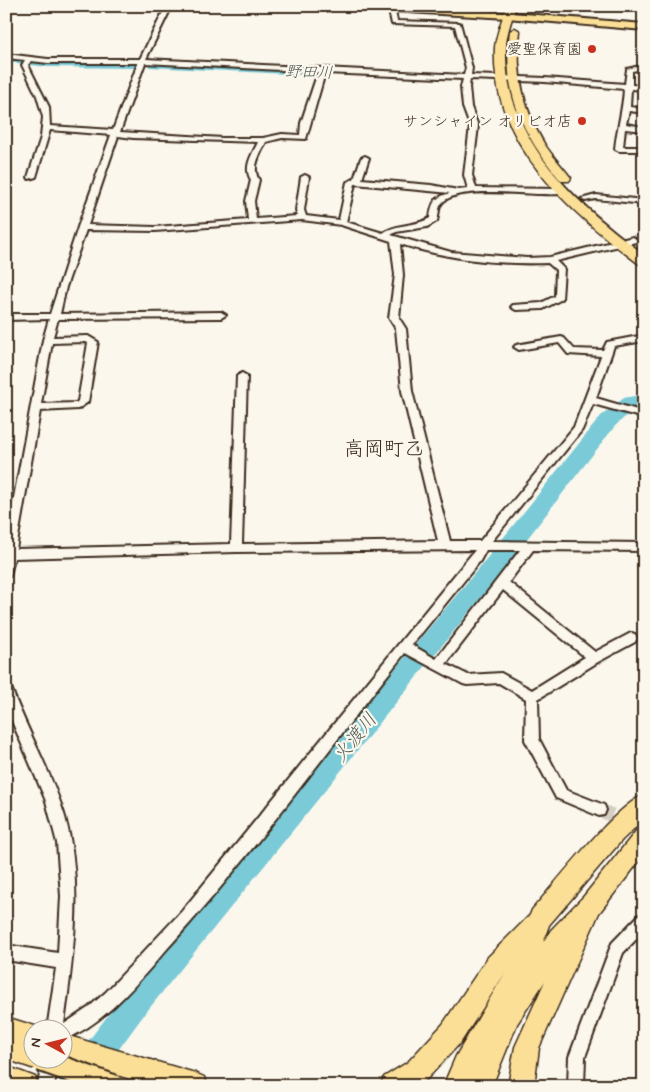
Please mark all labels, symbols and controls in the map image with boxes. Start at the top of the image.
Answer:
place label: 愛聖保育園 [507,40,582,60]
marker: 愛聖保育園 [586,43,598,55]
water label: 野田川 [285,61,333,84]
place label: サンシャイン オリビオ店 [403,112,572,132]
marker: サンシャイン オリビオ店 [576,115,588,127]
district label: 高岡町乙 [344,436,424,463]
water label: 火渡川 [328,708,383,768]
north arrow [22,1020,72,1070]
text: N [27,1037,46,1048]

